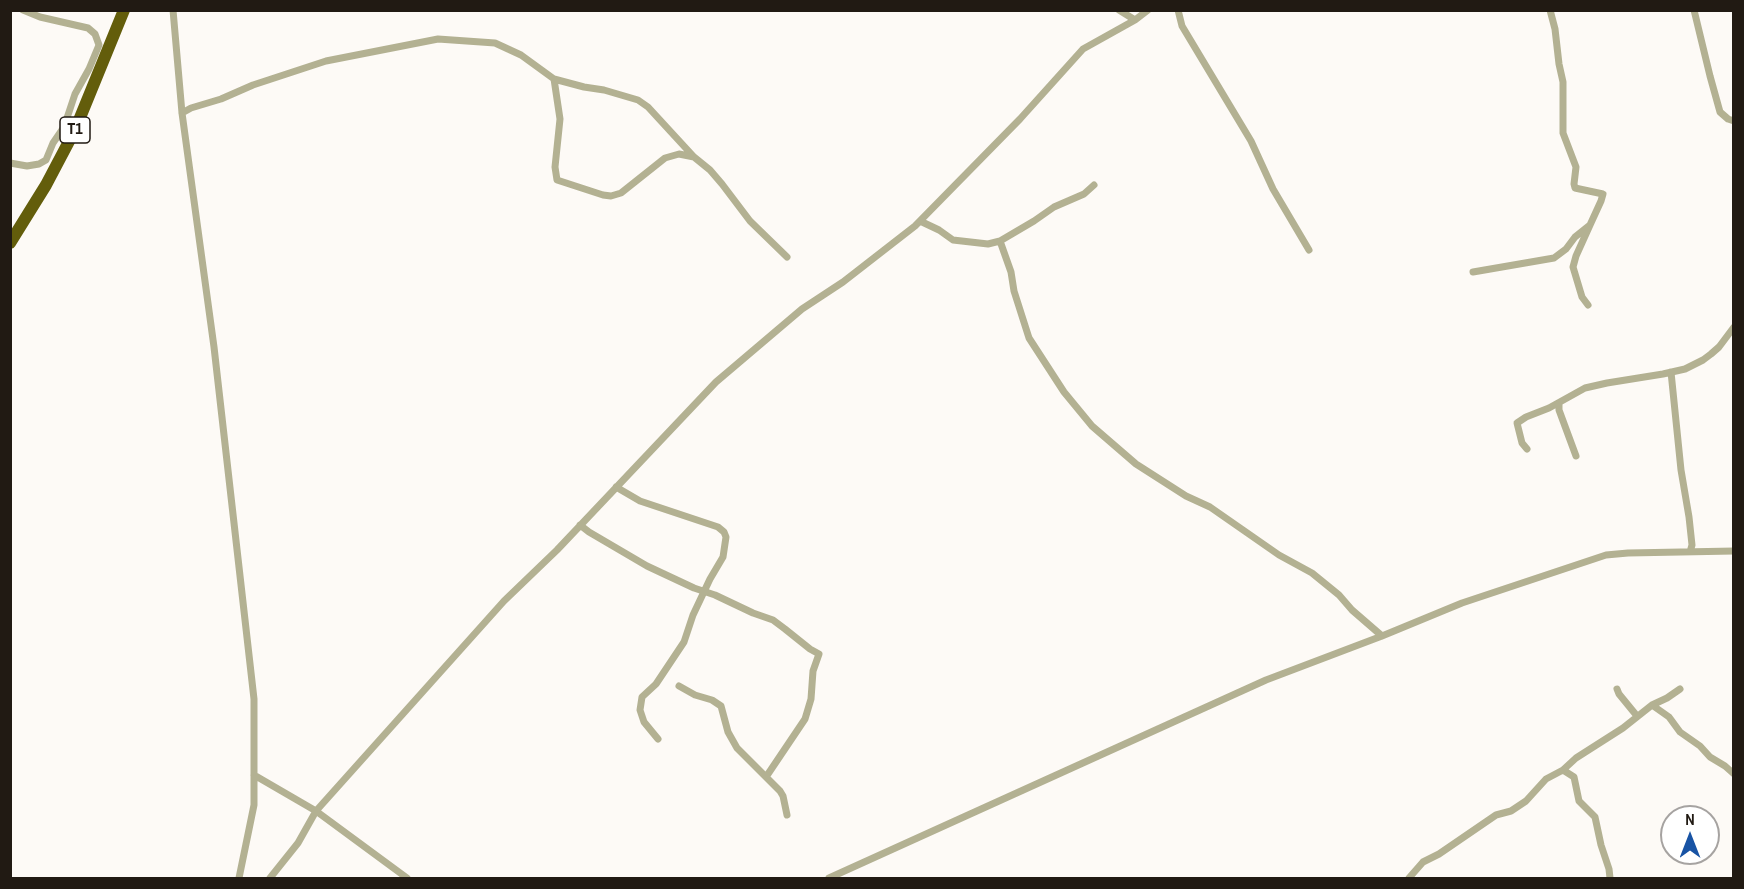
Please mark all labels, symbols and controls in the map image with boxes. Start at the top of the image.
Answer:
road number: T1 [60,117,90,143]
north arrow [1660,805,1720,865]
text: N [1685,808,1695,830]

